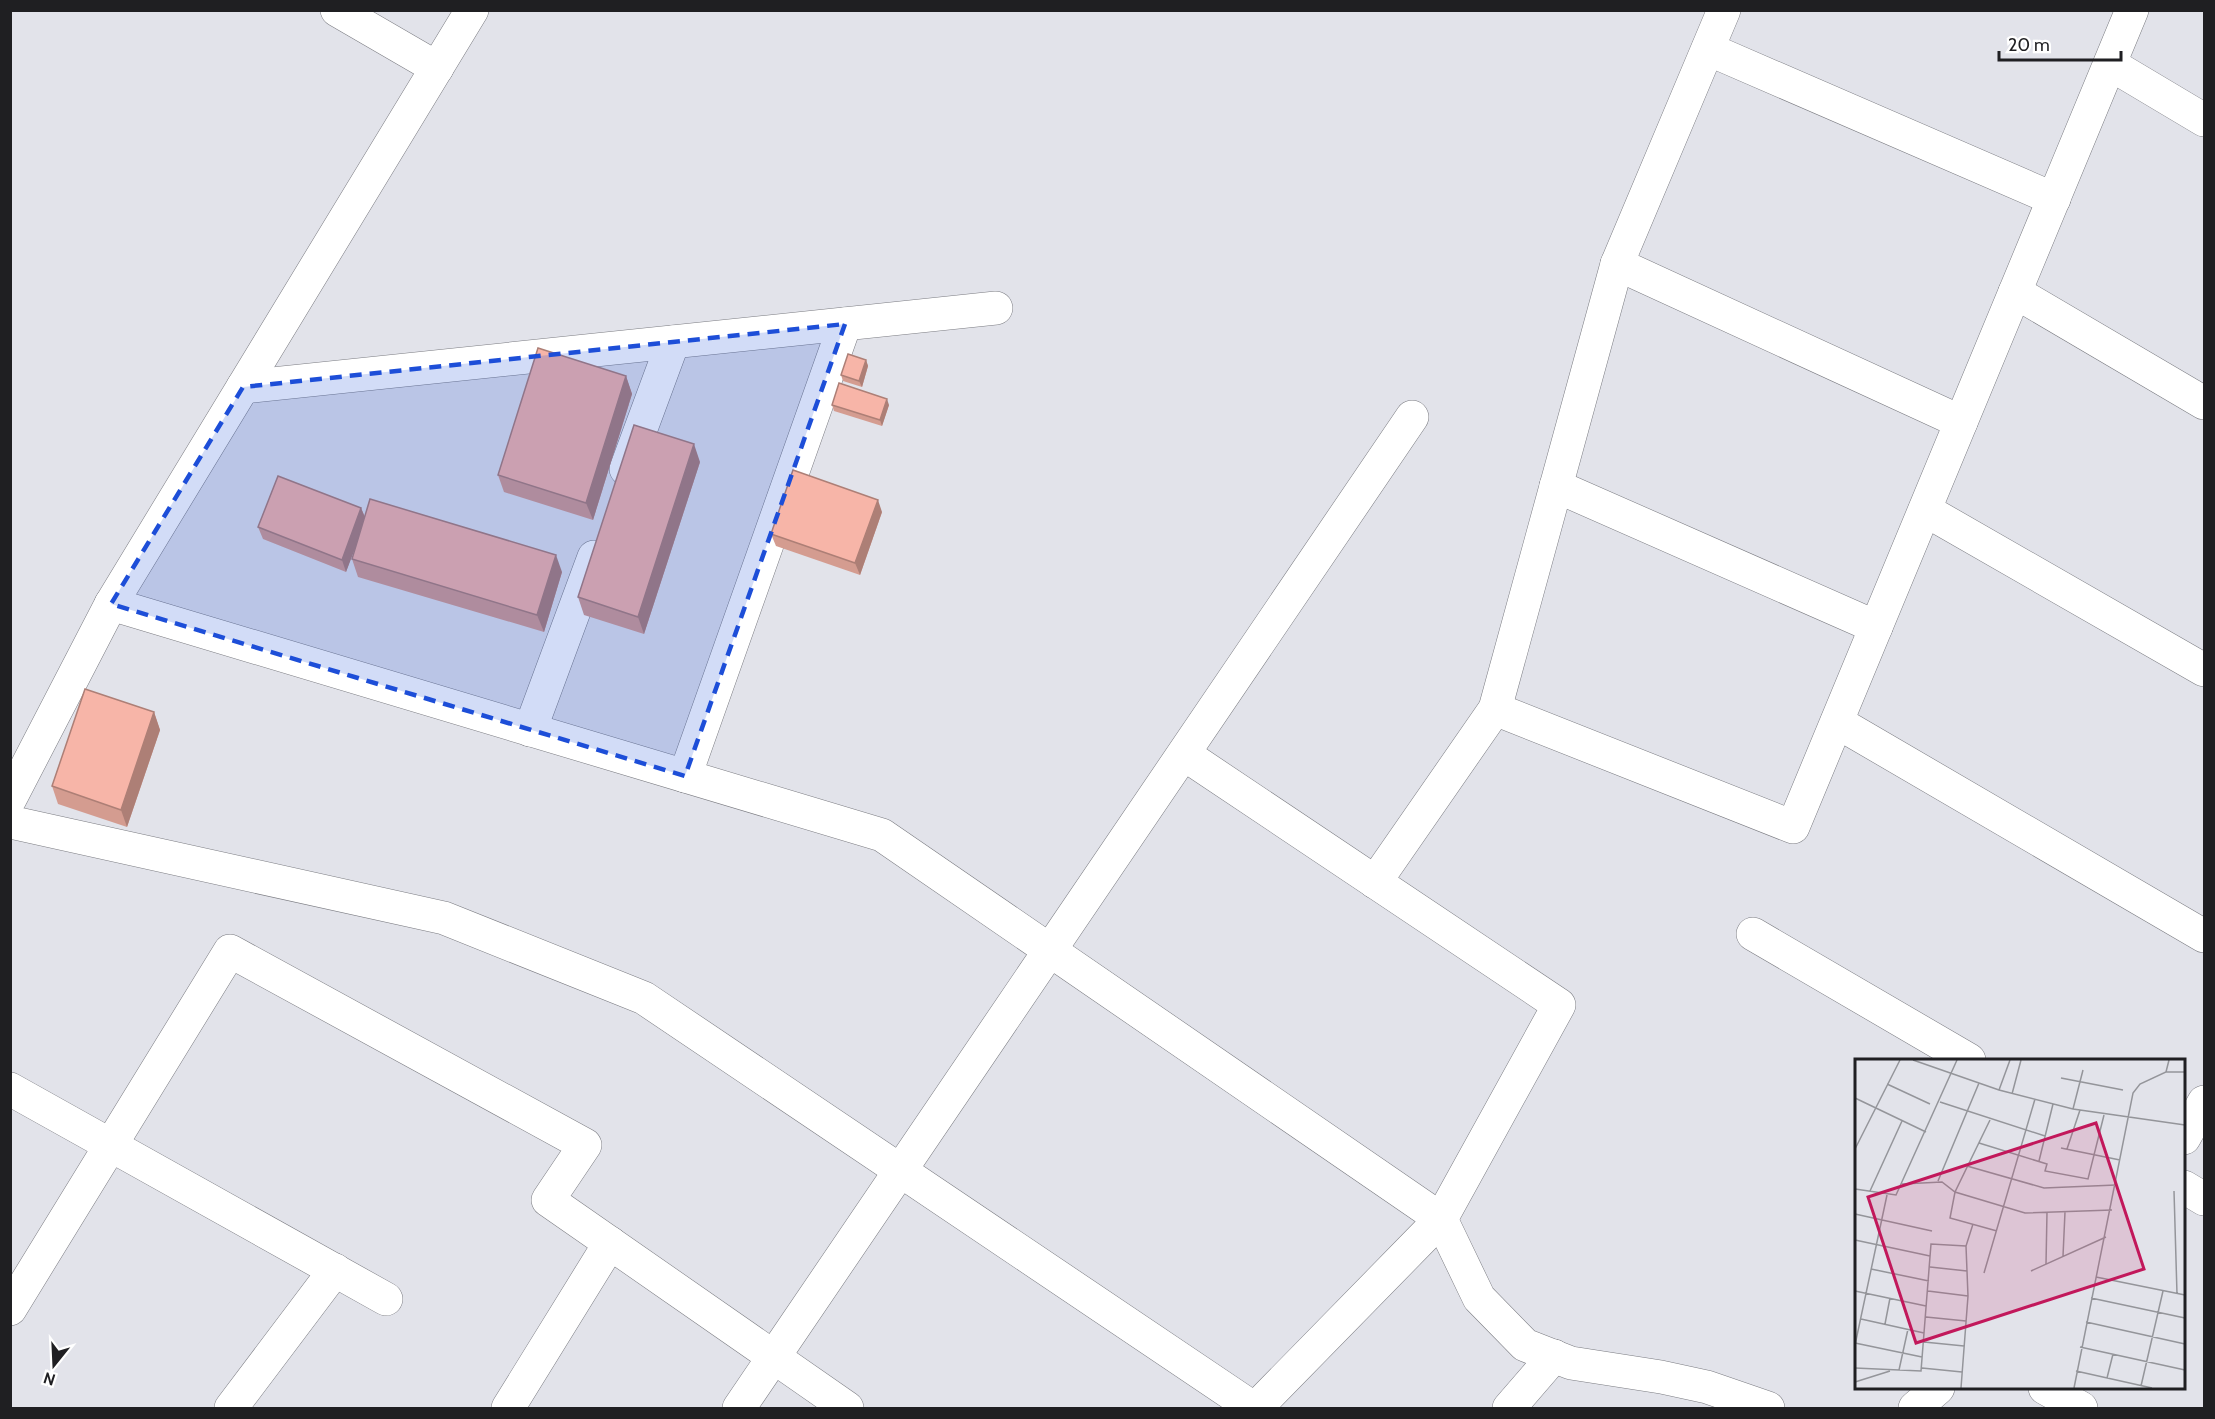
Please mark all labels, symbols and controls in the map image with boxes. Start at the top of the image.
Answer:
scale bar [1999,24,2120,62]
text: 20 m [2008,34,2050,56]
inset map [1855,1059,2185,1389]
north arrow [24,1335,84,1395]
text: N [41,1368,58,1390]

